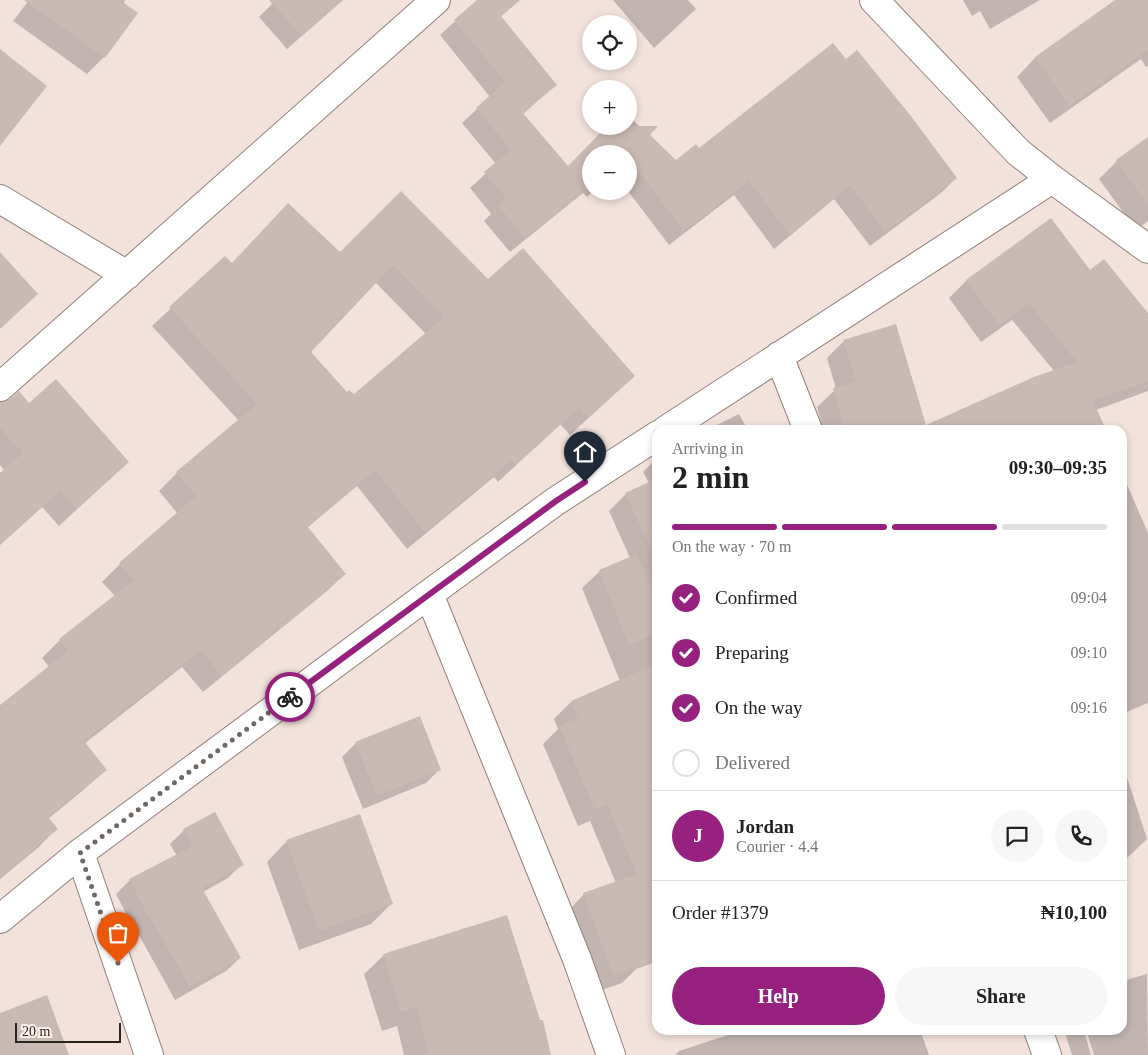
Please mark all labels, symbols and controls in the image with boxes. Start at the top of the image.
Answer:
map controls [582,15,637,200]
button: locate [582,15,637,70]
button: + [582,80,637,135]
button: − [582,145,637,200]
pin [564,431,606,482]
icon: home [571,438,599,466]
text: Arriving in [672,440,744,457]
text: 09:30–09:35 [1009,457,1107,478]
text: 2 min [672,459,749,495]
text: On the way · 70 m [672,538,792,555]
icon: check [672,584,700,612]
text: Confirmed [715,587,797,608]
text: 09:04 [1071,589,1107,606]
icon: check [672,639,700,667]
text: Preparing [715,642,789,663]
text: 09:10 [1071,644,1107,661]
courier [265,672,315,722]
icon: bike [276,683,304,711]
icon: check [672,694,700,722]
text: On the way [715,697,803,718]
text: 09:16 [1071,699,1107,716]
text: Delivered [715,752,790,773]
button: chat [991,810,1043,862]
button: phone [1055,810,1107,862]
text: Jordan [736,816,794,837]
text: J [693,825,703,846]
text: Courier · 4.4 [736,838,818,855]
text: Order #1379 [672,902,769,923]
text: ₦10,100 [1041,902,1107,923]
pin [97,912,139,963]
icon: bag [104,919,132,947]
button: Help [672,967,885,1025]
button: Share [895,967,1107,1025]
scale bar [15,1020,121,1043]
text: 20 m [22,1024,50,1039]

